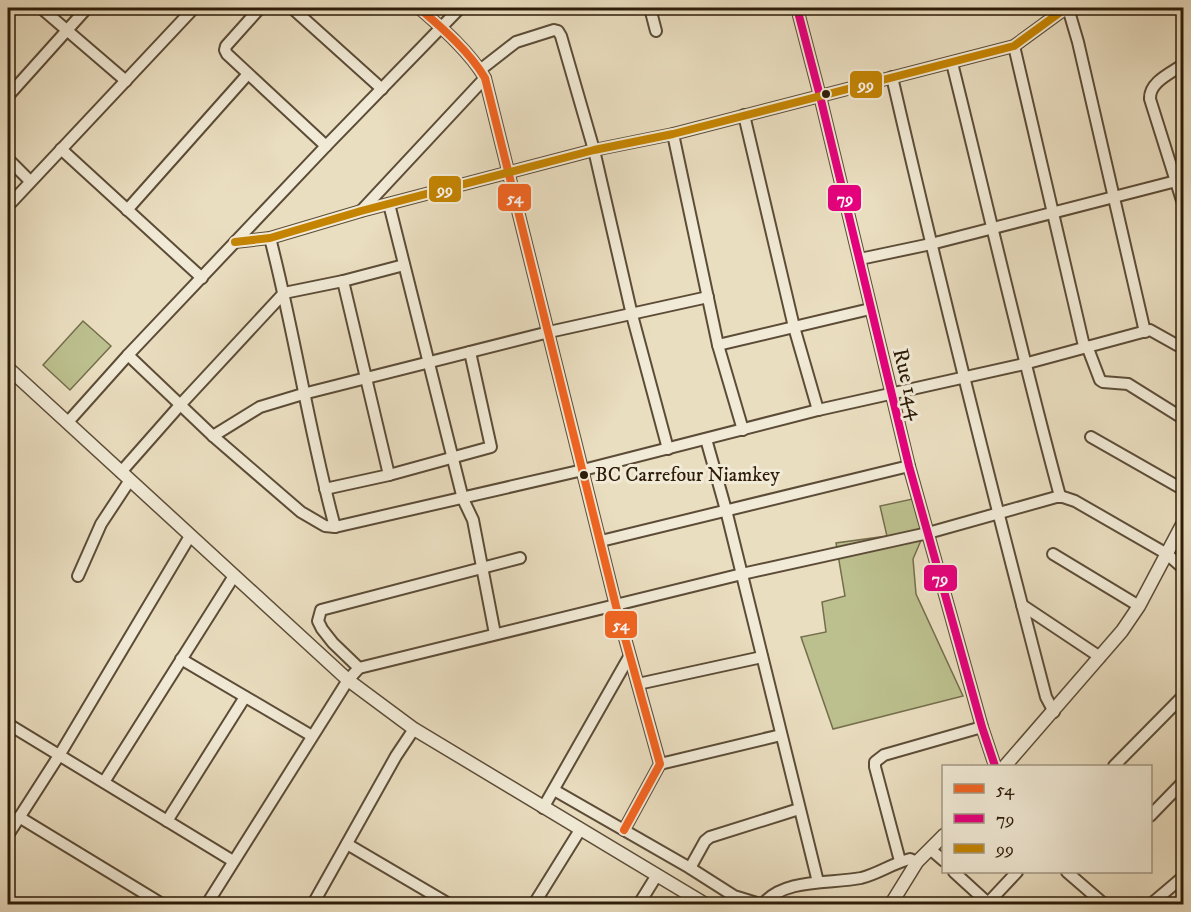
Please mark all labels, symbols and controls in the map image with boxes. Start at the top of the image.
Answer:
line badge: 99 [849,70,883,99]
text: 99 [857,75,874,95]
unlabelled marker [820,88,832,100]
line badge: 99 [428,175,462,203]
text: 99 [436,180,453,200]
line badge: 54 [497,183,532,212]
line badge: 79 [827,184,862,212]
text: 54 [506,188,524,208]
text: 79 [837,189,853,209]
street label: Rue 144 [886,346,930,424]
place label: BC Carrefour Niamkey [595,463,780,488]
marker: BC Carrefour Niamkey [578,469,590,481]
line badge: 79 [923,564,958,592]
text: 79 [932,569,948,589]
line badge: 54 [604,610,638,639]
text: 54 [612,615,630,635]
legend [942,765,1152,873]
text: 54 [996,779,1015,801]
text: 79 [996,809,1014,831]
text: 99 [995,839,1014,861]

